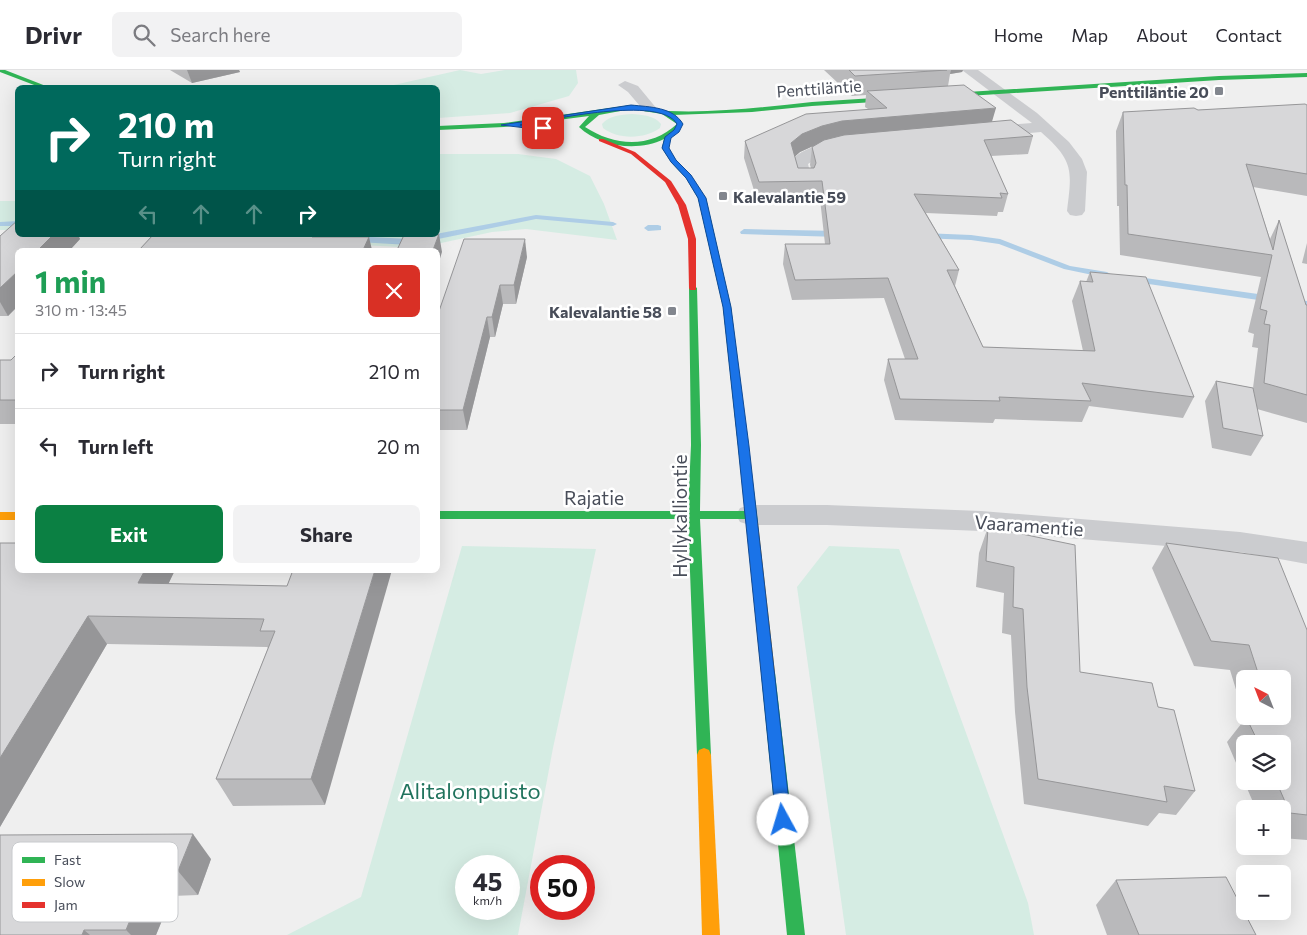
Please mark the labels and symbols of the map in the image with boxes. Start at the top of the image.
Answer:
street label: Penttiläntie [776,76,862,100]
place label: Penttiläntie 20 [1099,82,1209,101]
marker: Penttiläntie 20 [1213,85,1225,97]
pin [522,107,564,149]
place label: Kalevalantie 59 [733,187,846,206]
marker: Kalevalantie 59 [717,190,729,202]
place label: Kalevalantie 58 [549,302,662,321]
marker: Kalevalantie 58 [666,305,678,317]
street label: Hyllykalliontie [668,454,691,578]
street label: Rajatie [564,486,624,509]
street label: Vaaramentie [974,510,1084,540]
north arrow [1236,670,1291,725]
park label: Alitalonpuisto [399,777,541,804]
position arrow [756,793,808,845]
legend [12,842,178,922]
text: Fast [54,851,81,868]
speed limit sign: 50 [530,855,595,920]
text: Slow [54,873,85,890]
text: Jam [54,896,78,913]

